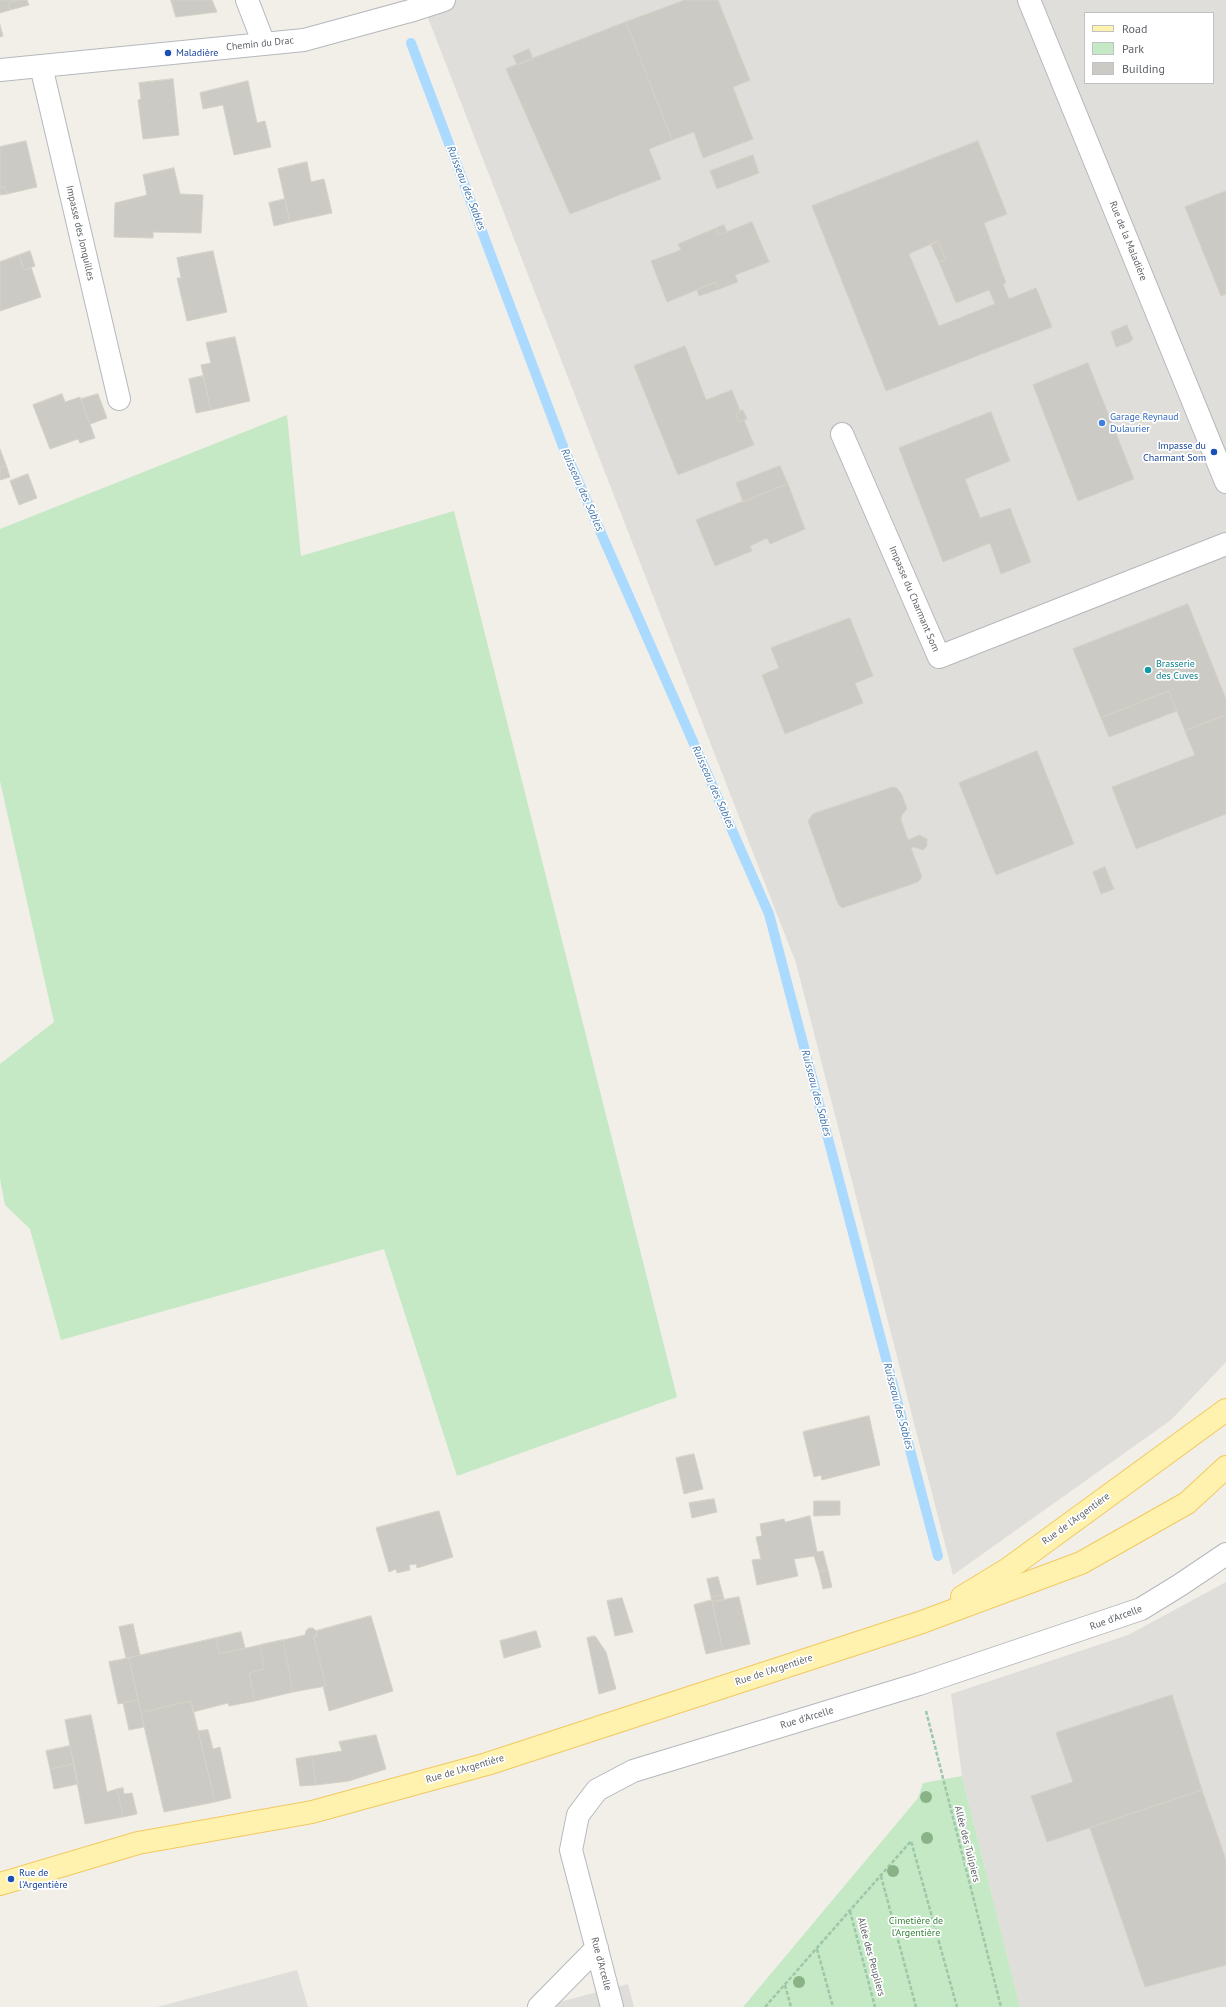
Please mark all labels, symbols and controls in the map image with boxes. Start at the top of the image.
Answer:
legend [1084,12,1214,84]
text: Road [1122,21,1147,36]
street label: Chemin du Drac [226,34,294,54]
text: Park [1122,41,1144,56]
place label: Maladière [176,47,218,59]
marker: Maladière [163,48,173,58]
text: Building [1122,61,1165,76]
water label: Ruisseau des Sables [444,144,488,232]
street label: Impasse des Jonquilles [63,184,97,282]
street label: Rue de la Maladière [1107,199,1149,283]
place label: Garage Reynaud Dulaurier [1110,411,1179,434]
marker: Garage Reynaud Dulaurier [1097,418,1107,428]
place label: Impasse du Charmant Som [1143,440,1206,464]
water label: Ruisseau des Sables [558,447,606,533]
marker: Impasse du Charmant Som [1209,447,1219,457]
street label: Impasse du Charmant Som [886,544,942,654]
place label: Brasserie des Cuves [1156,658,1198,682]
marker: Brasserie des Cuves [1143,665,1153,675]
water label: Ruisseau des Sables [689,744,737,830]
water label: Ruisseau des Sables [798,1048,834,1138]
water label: Ruisseau des Sables [880,1361,916,1451]
street label: Rue de l'Argentière [1040,1490,1112,1548]
street label: Rue d'Arcelle [1088,1603,1144,1633]
street label: Rue de l'Argentière [734,1652,814,1688]
street label: Rue d'Arcelle [779,1704,835,1732]
street label: Rue de l'Argentière [425,1752,505,1786]
street label: Allée des Tulipiers [952,1805,982,1883]
place label: Rue de l'Argentière [19,1867,68,1890]
marker: Rue de l'Argentière [6,1874,16,1884]
park label: Cimetière de l'Argentière [889,1915,943,1938]
street label: Allée des Peupliers [855,1916,887,1998]
street label: Rue d'Arcelle [588,1936,614,1992]

